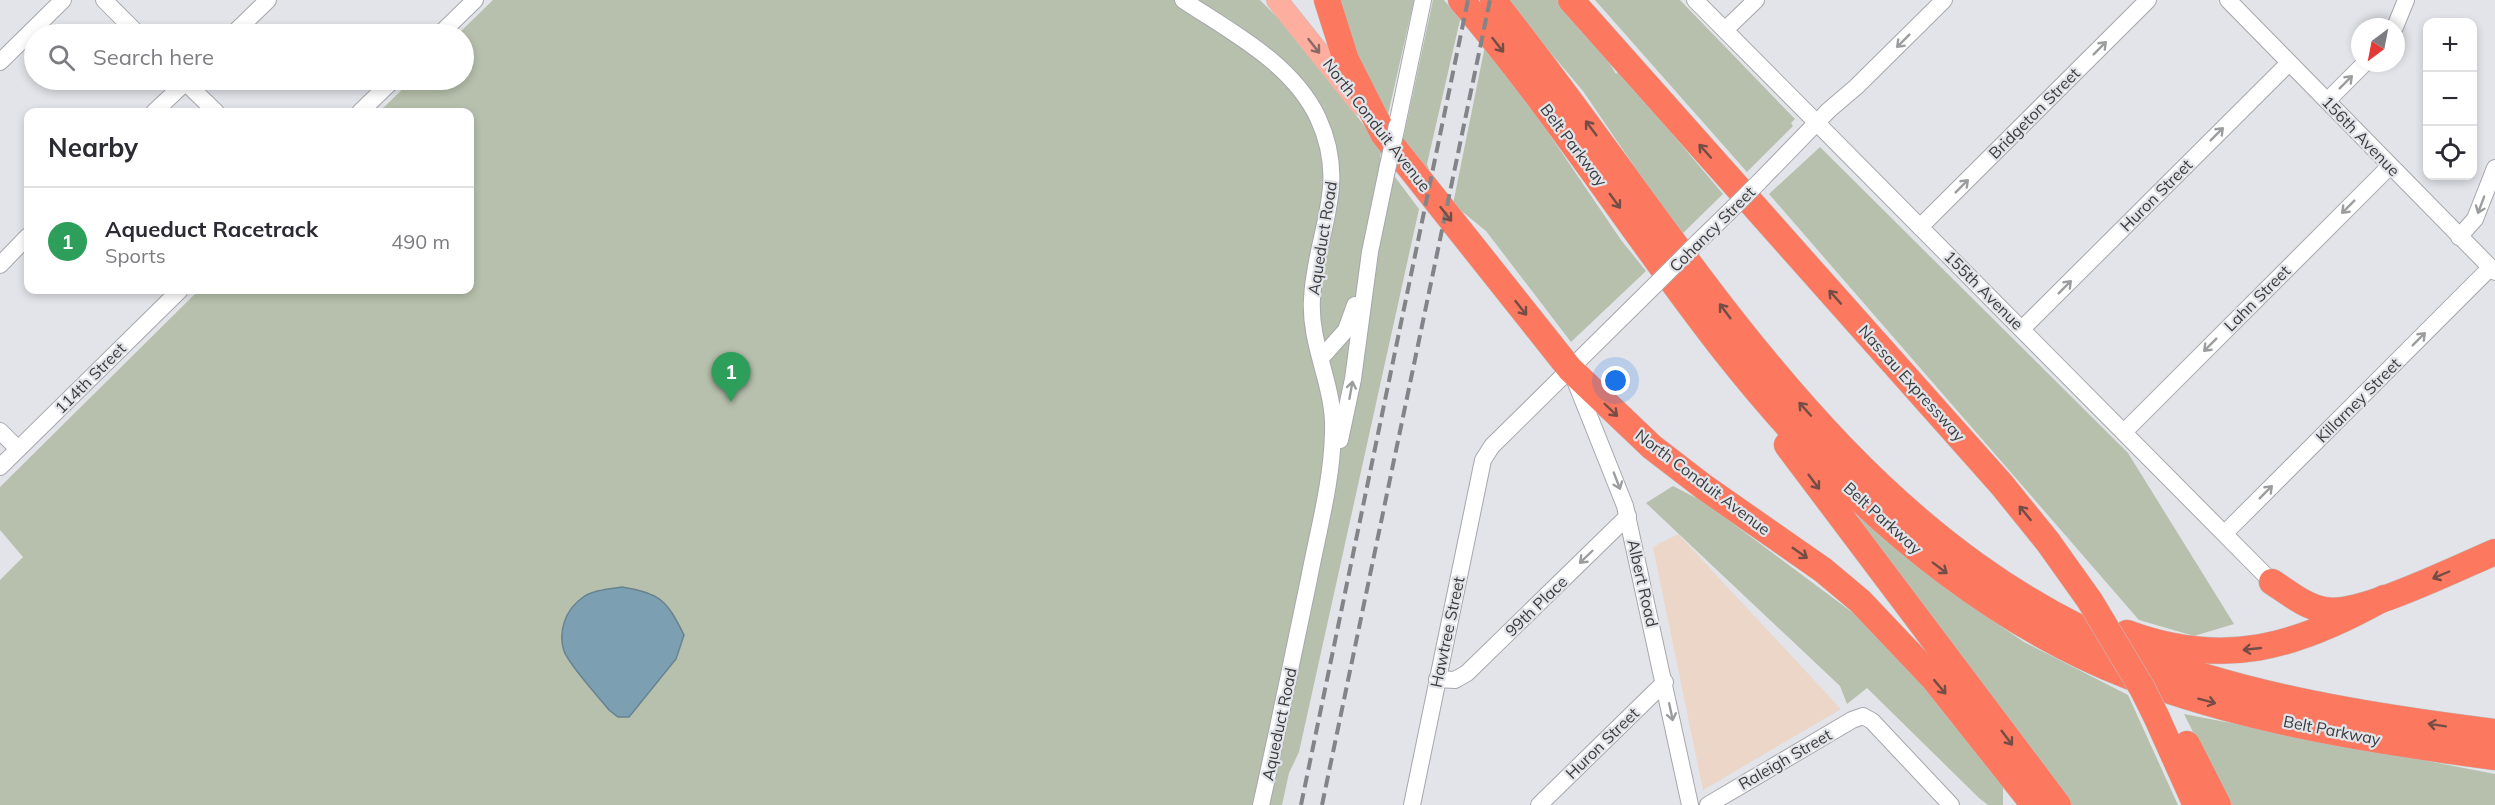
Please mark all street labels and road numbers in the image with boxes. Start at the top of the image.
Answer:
street label: North Conduit Avenue [1319,54,1435,196]
street label: Bridgeton Street [1984,63,2084,163]
street label: 156th Avenue [2318,92,2404,180]
street label: Belt Parkway [1536,100,1612,191]
street label: Huron Street [2116,154,2197,235]
street label: Aqueduct Road [1303,180,1341,296]
street label: Cohancy Street [1665,182,1759,276]
street label: 155th Avenue [1940,246,2028,334]
street label: Lahn Street [2220,260,2295,335]
street label: Nassau Expressway [1854,321,1970,446]
street label: 114th Street [50,338,130,418]
street label: Killarney Street [2311,353,2405,447]
street label: North Conduit Avenue [1632,425,1774,539]
street label: Belt Parkway [1840,478,1927,559]
street label: Albert Road [1623,537,1663,629]
street label: 99th Place [1501,571,1571,641]
street label: Hawtree Street [1425,574,1469,689]
street label: Aqueduct Road [1257,666,1301,782]
street label: Huron Street [1561,703,1643,783]
street label: Belt Parkway [2282,711,2383,749]
street label: Raleigh Street [1735,724,1836,794]

